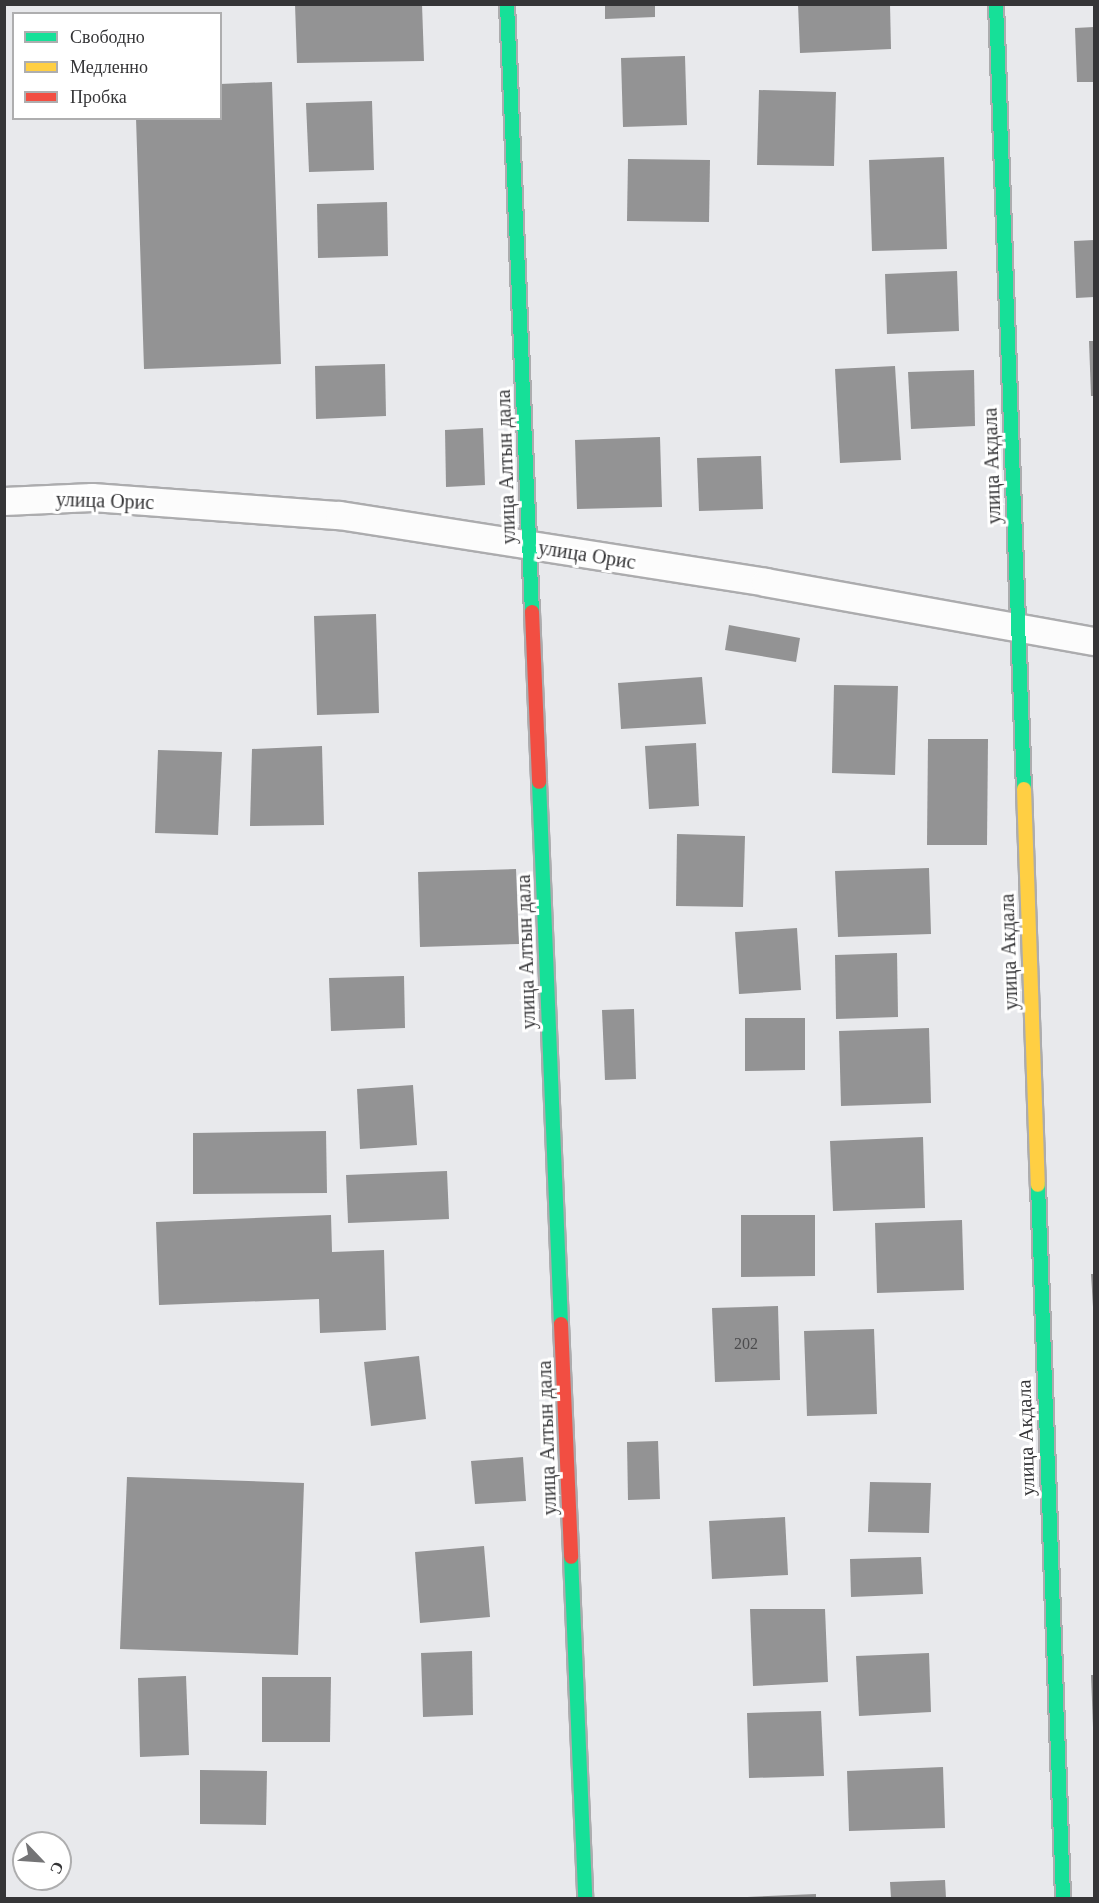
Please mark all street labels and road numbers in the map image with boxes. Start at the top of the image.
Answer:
street label: улица Алтын дала [491,389,521,545]
street label: улица Акдала [978,407,1006,525]
street label: улица Орис [55,487,155,515]
street label: улица Орис [537,535,637,575]
street label: улица Алтын дала [511,874,541,1030]
street label: улица Акдала [995,893,1023,1011]
street label: улица Алтын дала [532,1360,562,1516]
street label: улица Акдала [1012,1379,1040,1497]

